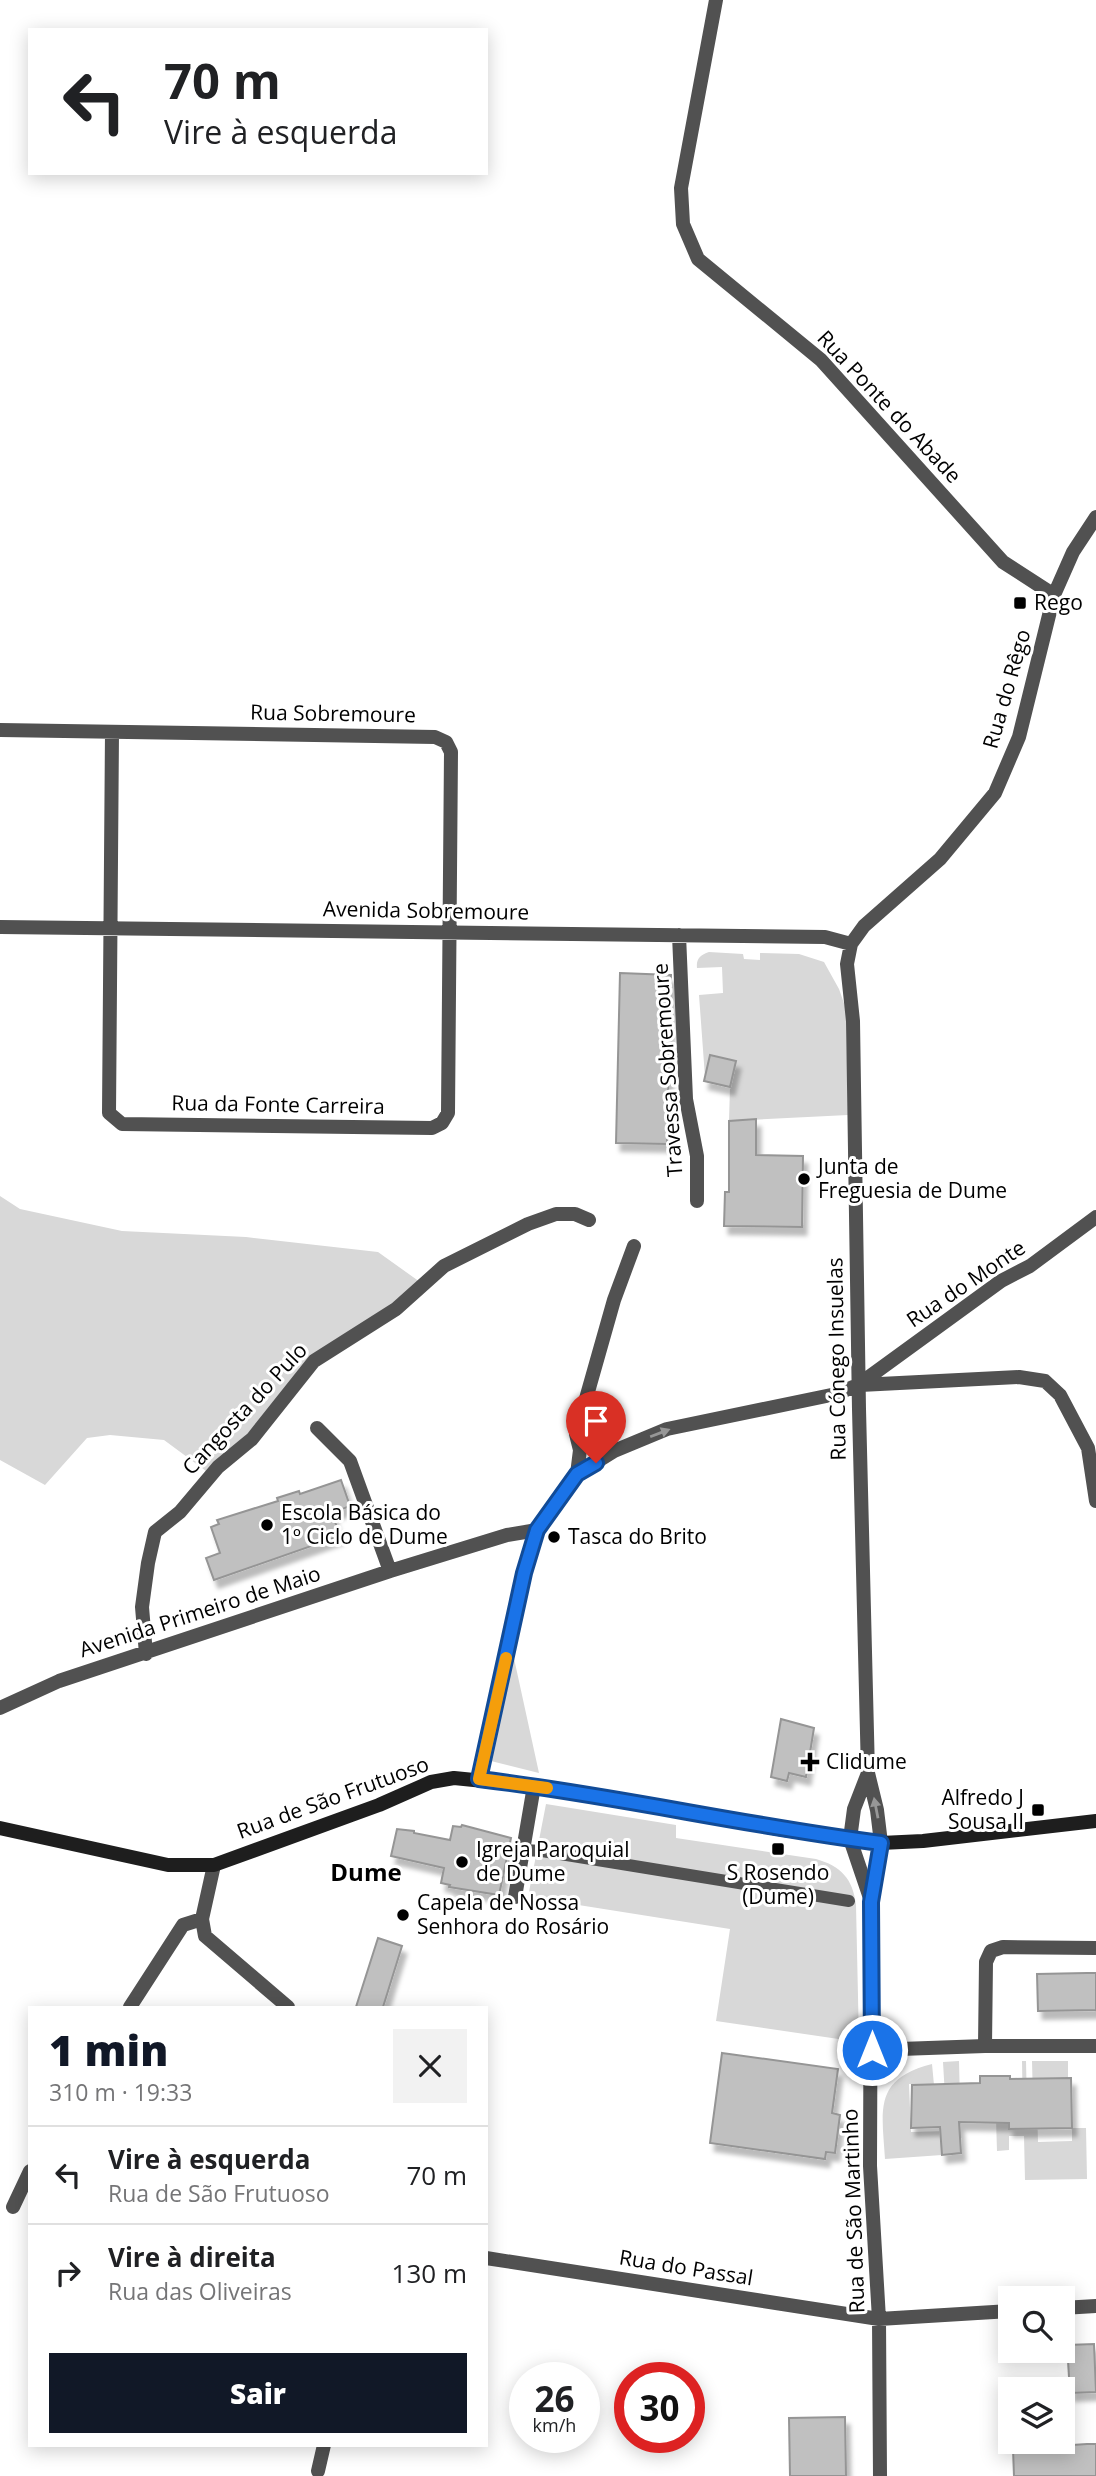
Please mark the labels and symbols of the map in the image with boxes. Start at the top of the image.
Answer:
street label: Rua Ponte do Abade [812,324,968,489]
place label: Rego [1034,588,1083,616]
marker: Rego [1012,595,1028,611]
street label: Rua do Rêgo [976,626,1036,752]
street label: Rua Sobremoure [250,698,416,728]
street label: Avenida Sobremoure [323,894,529,926]
street label: Travessa Sobremoure [646,962,688,1178]
street label: Rua da Fonte Carreira [171,1088,385,1120]
place label: Junta de Freguesia de Dume [816,1152,1007,1204]
marker: Junta de Freguesia de Dume [796,1171,812,1187]
street label: Rua do Monte [901,1233,1030,1333]
street label: Rua Cónego Insuelas [820,1257,852,1461]
street label: Cangosta do Pulo [176,1336,313,1480]
pin [566,1391,626,1463]
one-way arrow [649,1427,670,1438]
place label: Escola Básica do 1º Ciclo de Dume [281,1498,448,1550]
marker: Escola Básica do 1º Ciclo de Dume [259,1517,275,1533]
place label: Tasca do Brito [568,1522,707,1550]
marker: Tasca do Brito [546,1529,562,1545]
street label: Avenida Primeiro de Maio [76,1559,324,1663]
place label: Clidume [826,1747,907,1775]
street label: Rua de São Frutuoso [233,1749,432,1845]
marker: Clidume [800,1752,820,1772]
place label: Alfredo J Sousa II [941,1783,1024,1835]
one-way arrow [870,1797,881,1819]
marker: Alfredo J Sousa II [1030,1802,1046,1818]
place label: Igreja Paroquial de Dume [476,1835,630,1887]
marker: S Rosendo (Dume) [770,1841,786,1857]
marker: Igreja Paroquial de Dume [454,1854,470,1870]
district label: Dume [330,1855,402,1888]
place label: S Rosendo (Dume) [727,1858,829,1910]
place label: Capela de Nossa Senhora do Rosário [417,1888,609,1940]
marker: Capela de Nossa Senhora do Rosário [395,1907,411,1923]
position arrow [835,2013,909,2087]
street label: Rua de São Martinho [835,2108,871,2314]
street label: Rua do Passal [617,2243,755,2291]
speed limit sign: 30 [614,2362,705,2453]

